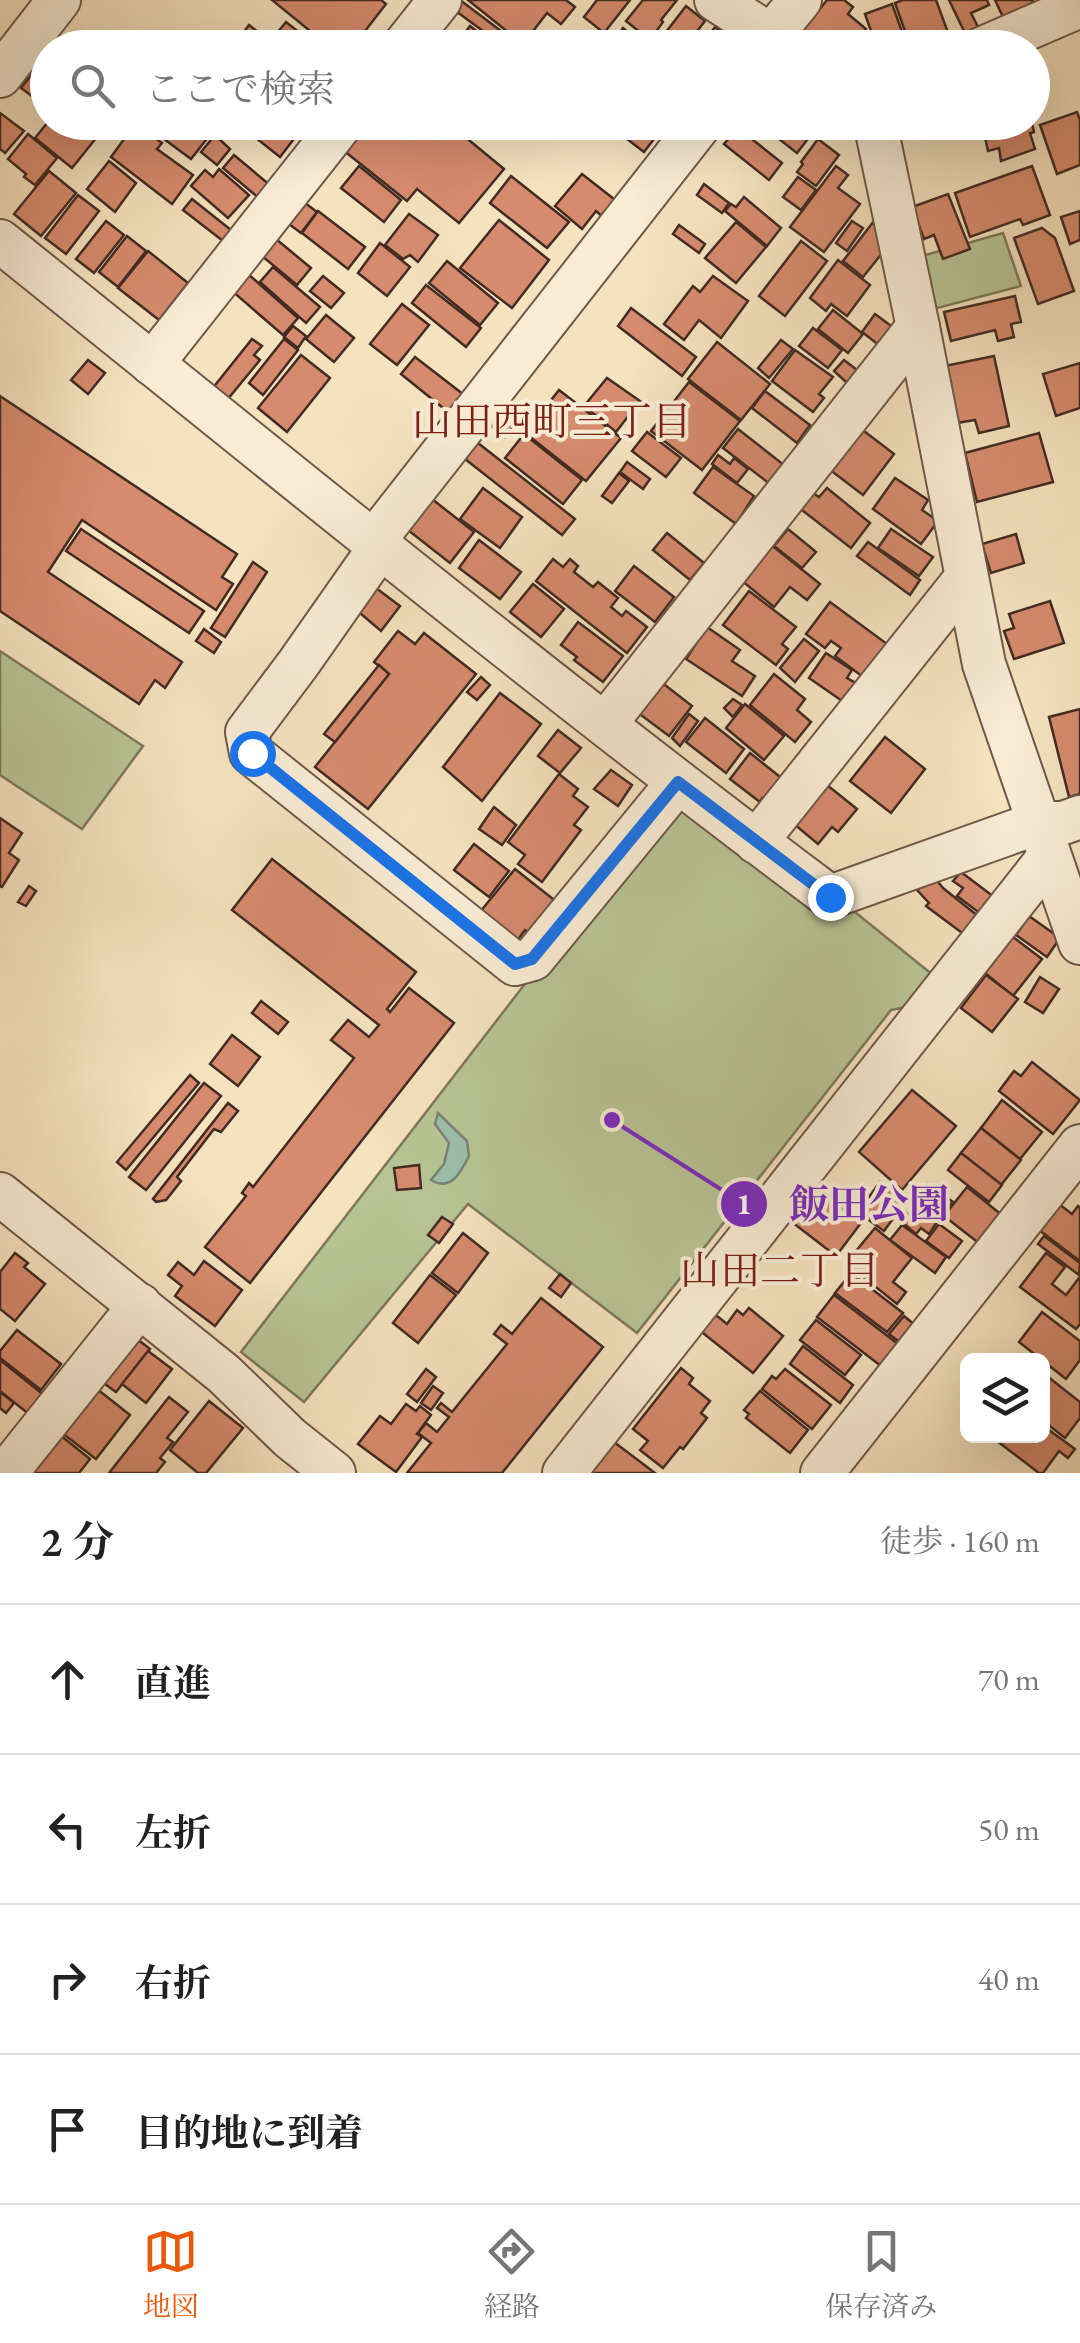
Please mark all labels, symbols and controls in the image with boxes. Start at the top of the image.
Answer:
search box [30,30,1050,140]
icon: search [65,58,120,113]
text: ここで検索 [145,64,335,113]
district label: 山田西町三丁目 [412,395,692,447]
route start [230,731,276,777]
route end [808,875,854,921]
callout: 飯田公園 [719,1169,969,1239]
text: 飯田公園 [789,1178,949,1230]
text: 1 [736,1184,752,1223]
district label: 山田二丁目 [680,1244,880,1296]
map controls [960,1353,1050,1443]
button: layers [960,1353,1050,1443]
text: 2 分 [40,1514,114,1569]
text: 徒歩 · 160 m [879,1520,1040,1562]
icon: ahead [40,1652,95,1707]
text: 直進 [135,1658,211,1707]
text: 70 m [978,1658,1040,1700]
icon: left [40,1802,95,1857]
text: 左折 [135,1808,211,1857]
text: 50 m [978,1808,1040,1850]
icon: right [40,1952,95,2007]
text: 右折 [135,1958,211,2007]
text: 40 m [978,1958,1040,2000]
icon: arrive [40,2102,95,2157]
text: 目的地に到着 [135,2108,363,2157]
tab: 地図 [143,2224,199,2324]
tab: 経路 [484,2224,540,2324]
tab: 保存済み [825,2224,937,2324]

